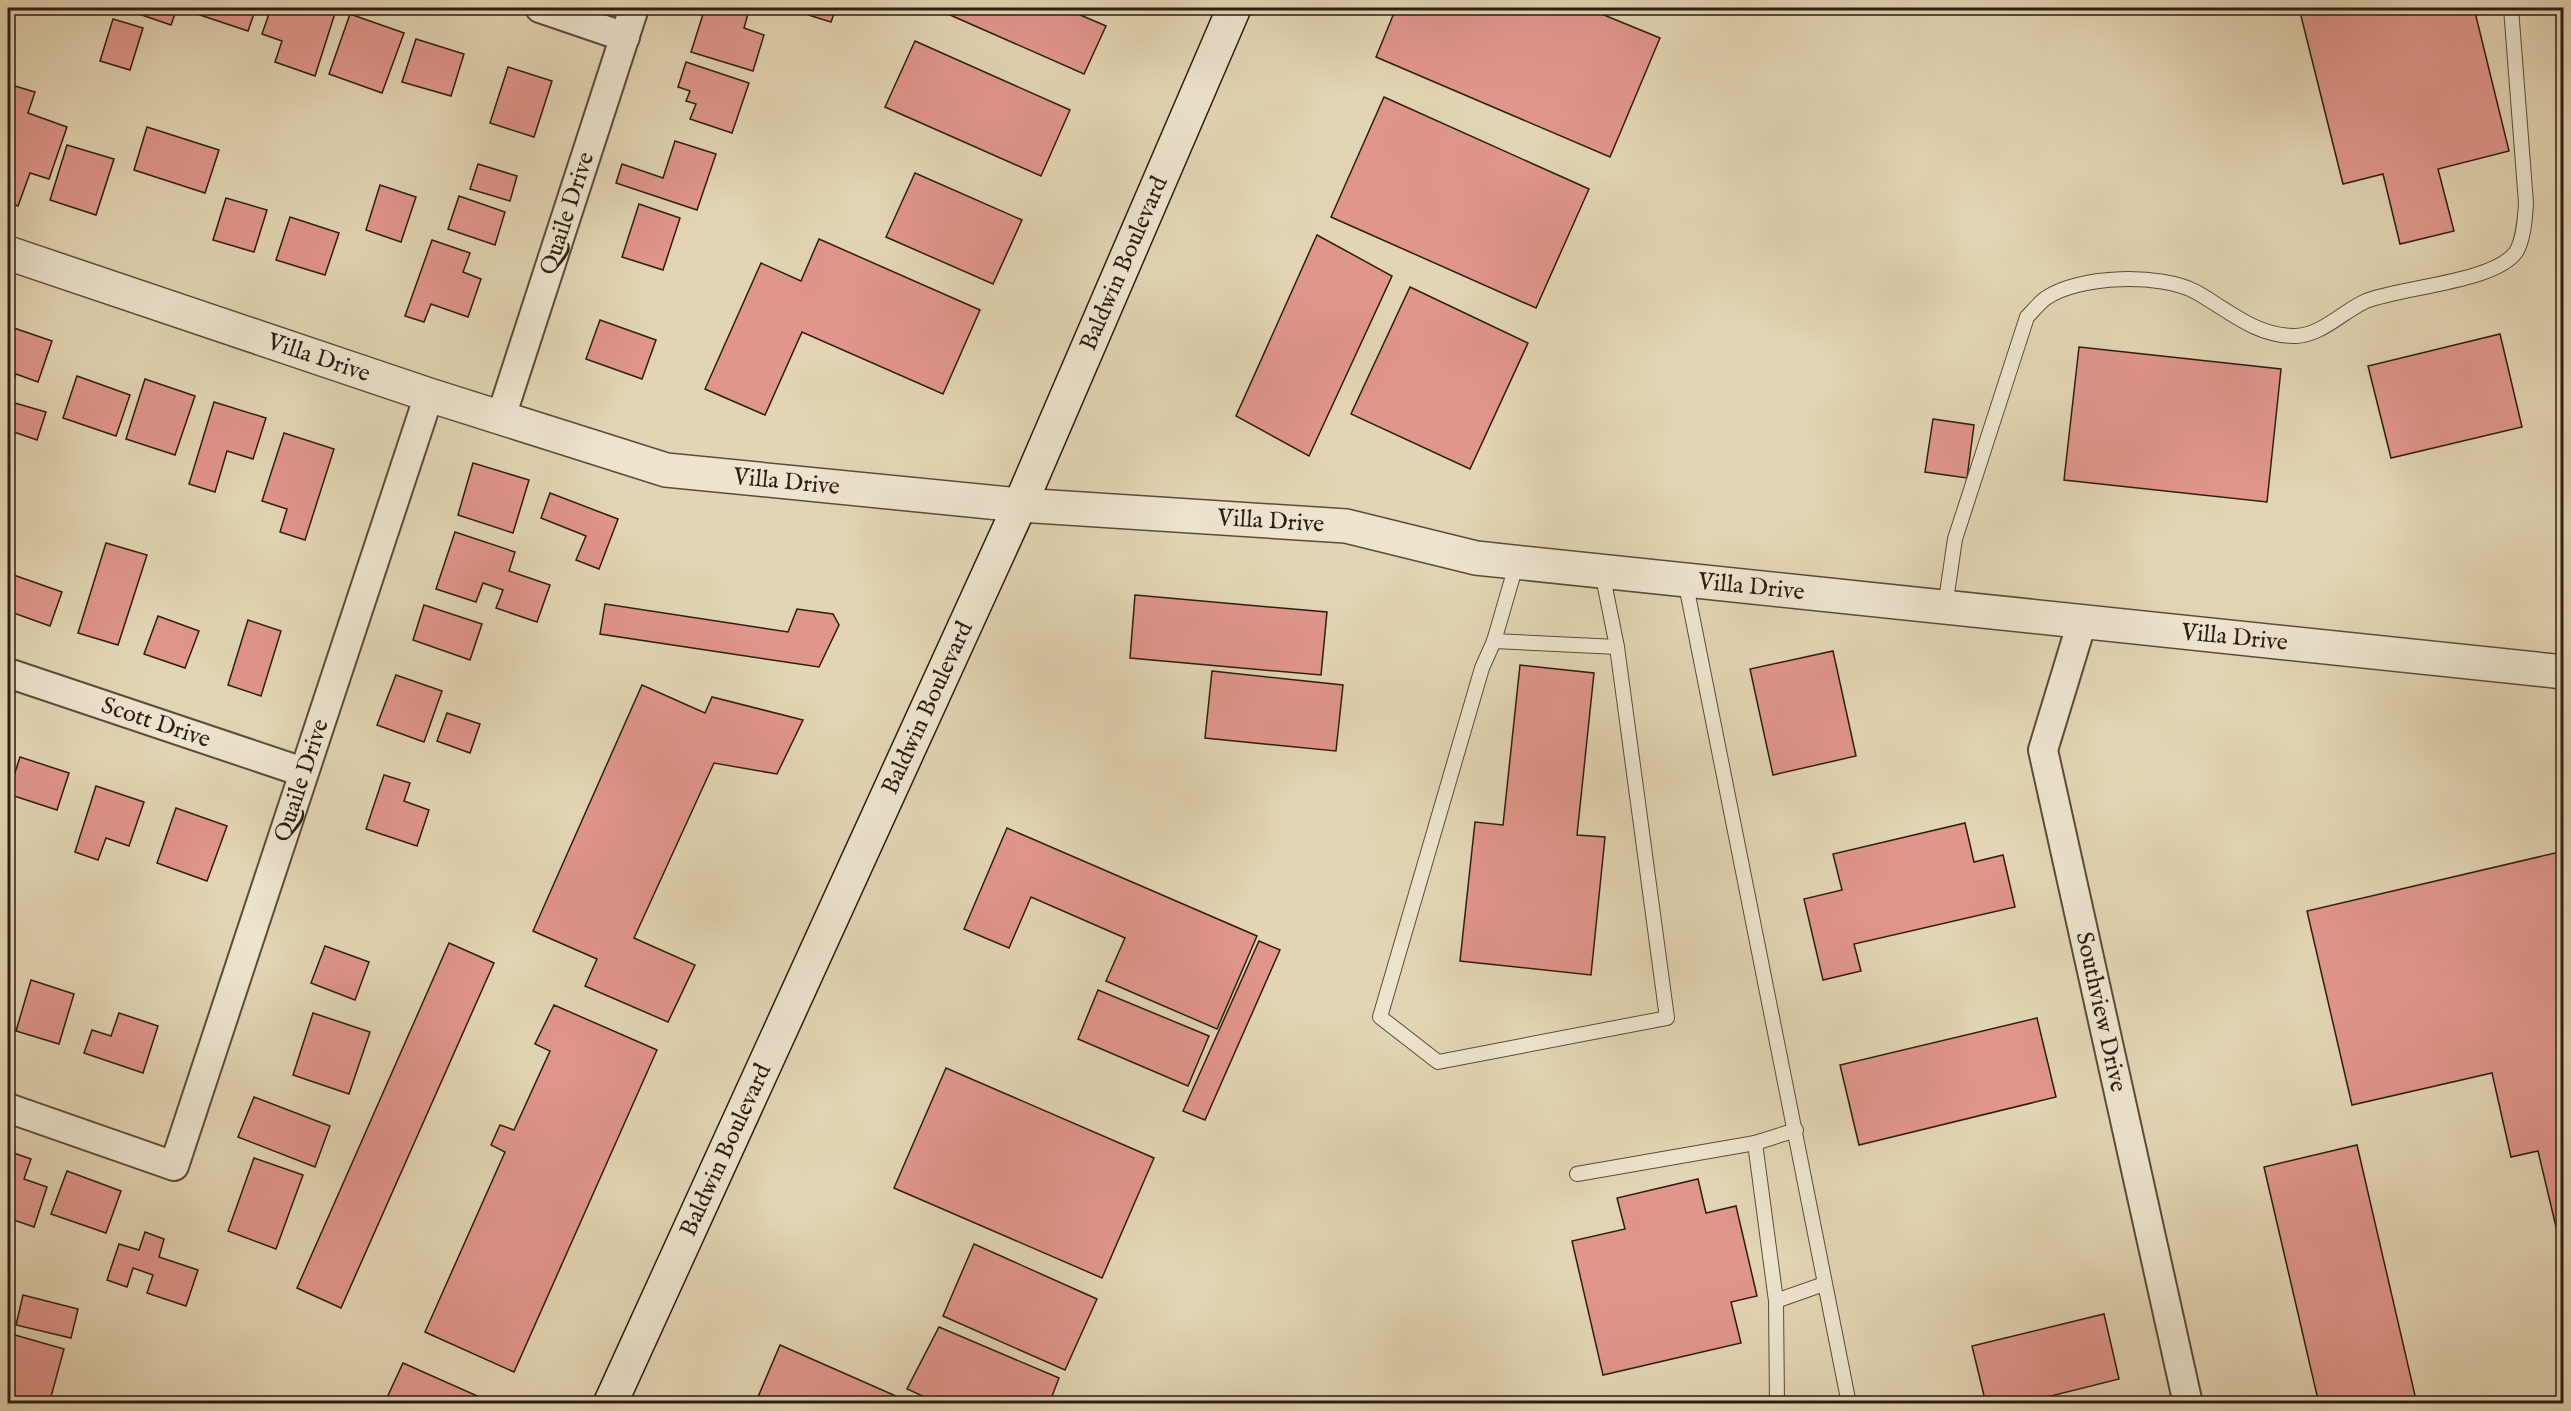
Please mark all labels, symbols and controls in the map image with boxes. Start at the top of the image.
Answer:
street label: Quaile Drive [533,148,602,279]
street label: Baldwin Boulevard [1073,171,1175,355]
street label: Villa Drive [262,326,374,390]
street label: Villa Drive [731,461,841,503]
street label: Villa Drive [1216,502,1325,540]
street label: Villa Drive [1696,566,1806,608]
street label: Baldwin Boulevard [875,616,980,799]
street label: Villa Drive [2179,616,2289,658]
street label: Scott Drive [97,690,215,755]
street label: Quaile Drive [267,715,336,846]
street label: Southview Drive [2068,929,2134,1095]
street label: Baldwin Boulevard [673,1059,779,1242]

